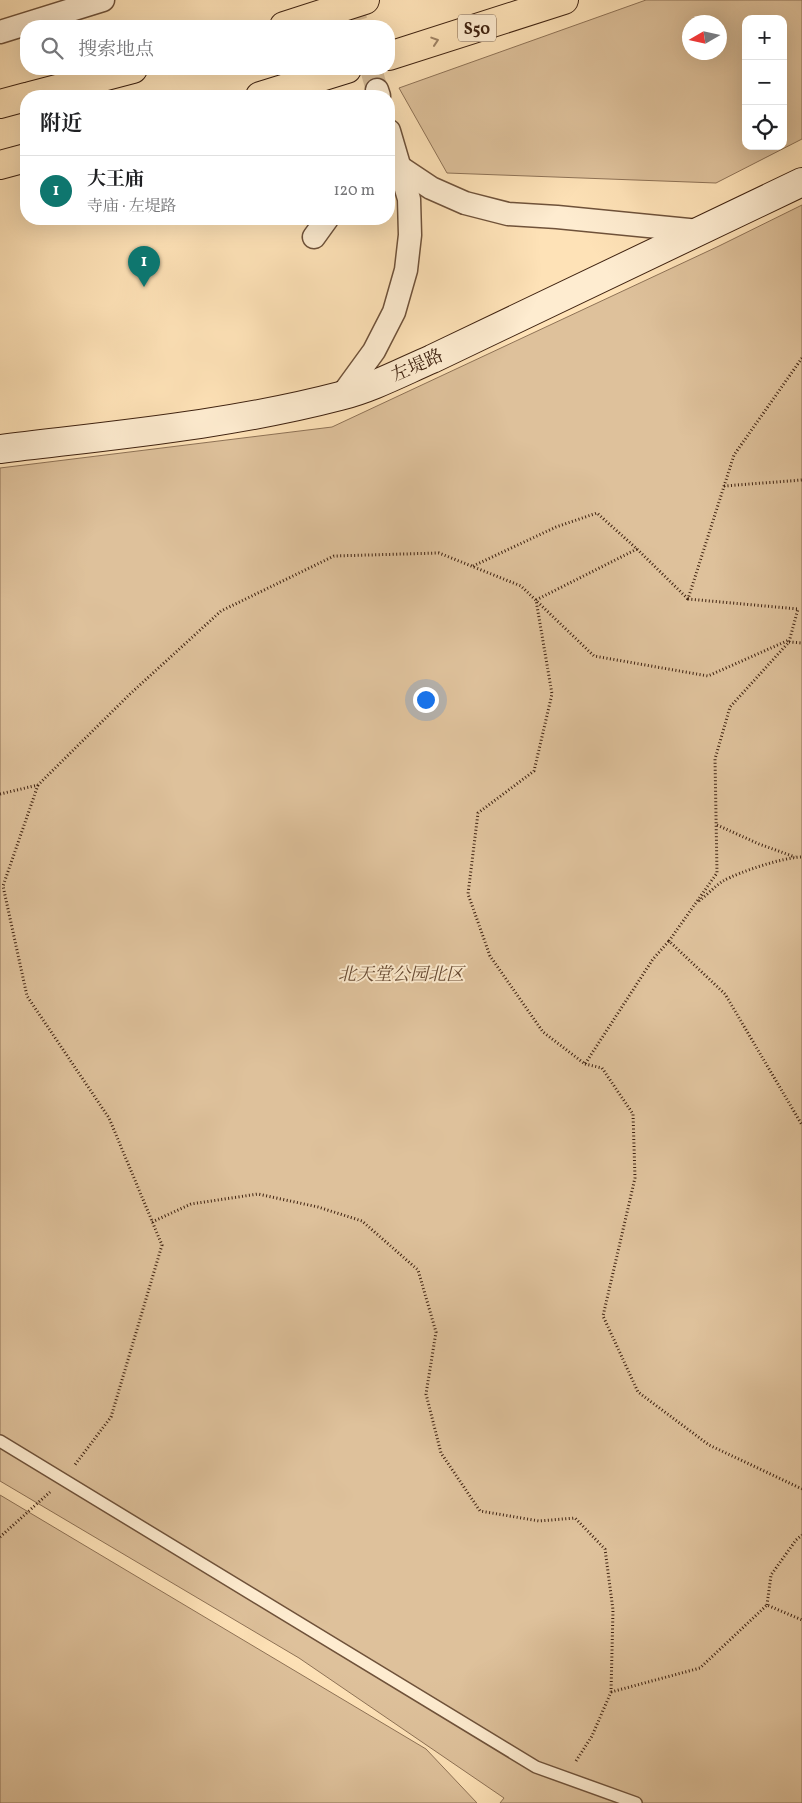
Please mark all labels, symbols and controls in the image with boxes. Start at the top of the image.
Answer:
road number: S50 [458,14,496,42]
north arrow [682,15,727,60]
map controls [742,15,787,150]
button: + [742,15,787,60]
search box [20,20,395,75]
icon: search [38,34,66,62]
text: 搜索地点 [78,37,154,63]
one-way arrow [431,37,439,47]
button: − [742,60,787,105]
button: locate [742,105,787,150]
text: 附近 [40,110,82,139]
text: 大王庙 [87,167,144,193]
text: 1 [53,180,59,202]
text: 120 m [333,180,375,202]
text: 寺庙 · 左堤路 [87,196,177,218]
pin: 1 [128,246,160,287]
street label: 左堤路 [388,344,447,389]
your location [413,687,439,713]
park label: 北天堂公园北区 [338,963,466,988]

